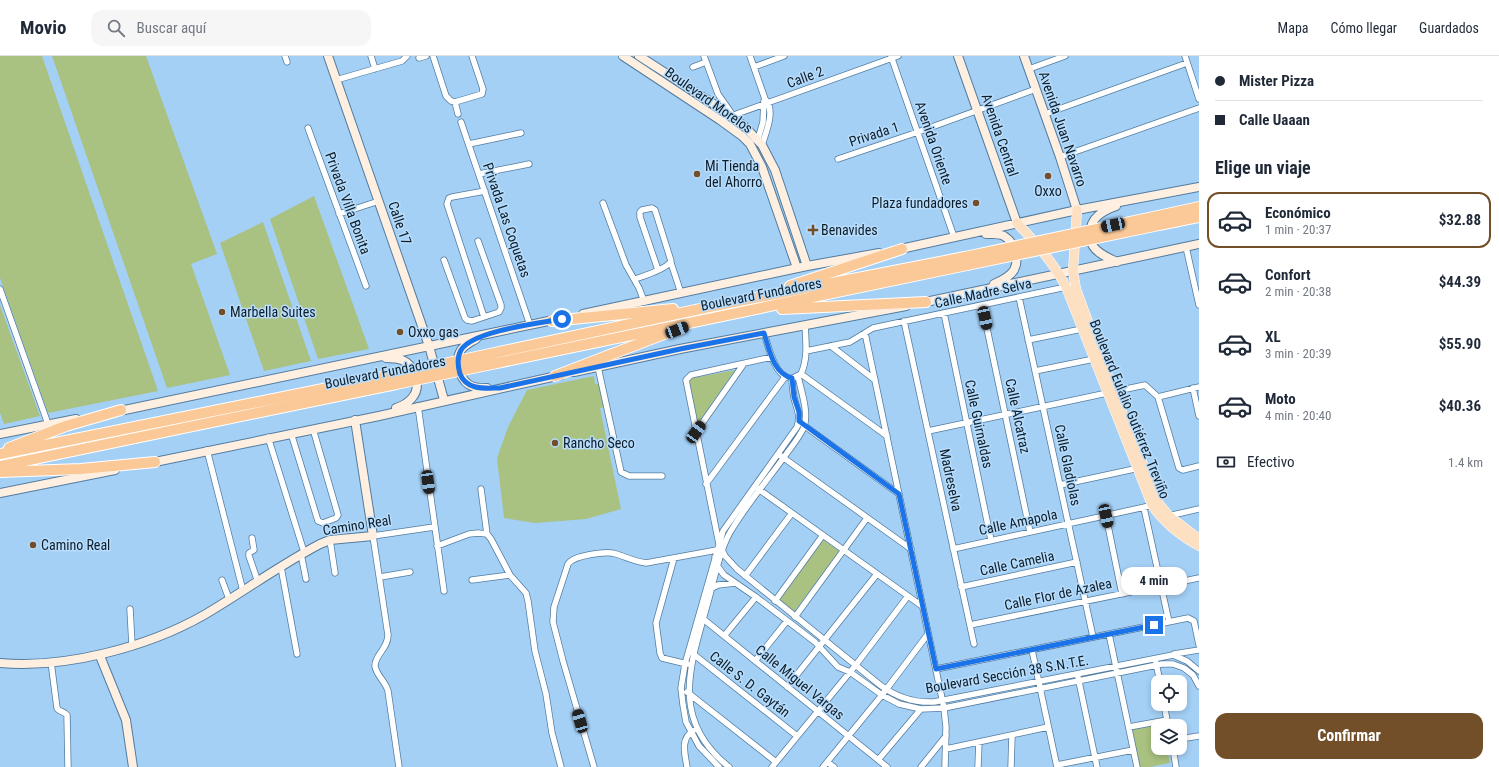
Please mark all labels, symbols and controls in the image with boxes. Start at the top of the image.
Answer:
search box [91,10,371,46]
text: Movio [20,16,67,39]
icon: search [105,17,127,39]
text: Buscar aquí [137,19,206,37]
text: Mapa [1278,20,1309,36]
text: Cómo llegar [1331,20,1397,36]
text: Guardados [1419,20,1479,36]
street label: Calle 2 [785,63,826,91]
street label: Boulevard Morelos [662,64,756,136]
street label: Avenida Juan Navarro [1036,69,1090,189]
text: Mister Pizza [1239,72,1314,90]
street label: Avenida Central [978,92,1022,178]
street label: Avenida Oriente [912,99,956,187]
text: Calle Uaaan [1239,111,1310,129]
street label: Privada 1 [847,118,901,150]
street label: Privada Villa Bonita [322,150,374,256]
text: Elige un viaje [1215,157,1311,178]
place label: Mi Tienda del Ahorro [705,158,762,190]
street label: Privada Las Coquetas [480,161,534,279]
marker: Mi Tienda del Ahorro [692,169,702,179]
marker: Oxxo [1043,171,1053,181]
place label: Oxxo [1034,183,1062,199]
place label: Plaza fundadores [872,195,968,211]
marker: Plaza fundadores [971,198,981,208]
street label: Calle 17 [385,199,415,247]
icon: car [1217,202,1253,238]
text: Económico [1265,204,1331,222]
text: $32.88 [1439,211,1481,229]
car [1100,217,1126,233]
place label: Benavides [821,222,878,238]
text: 1 min · 20:37 [1265,222,1331,237]
marker: Benavides [808,225,818,235]
icon: car [1217,264,1253,300]
text: Confort [1265,266,1311,284]
text: $44.39 [1439,273,1481,291]
street label: Boulevard Fundadores [699,274,823,314]
street label: Calle Madre Selva [933,275,1033,311]
text: 2 min · 20:38 [1265,284,1331,299]
place label: Marbella Suites [230,304,316,320]
car [977,305,993,331]
marker: Marbella Suites [217,307,227,317]
route start [553,310,571,328]
street label: Boulevard Eulalio Gutiérrez Treviño [1087,317,1173,501]
car [664,320,690,340]
place label: Oxxo gas [408,324,459,340]
icon: car [1217,326,1253,362]
marker: Oxxo gas [395,327,405,337]
text: XL [1265,328,1281,346]
text: $55.90 [1439,335,1481,353]
text: 3 min · 20:39 [1265,346,1331,361]
street label: Boulevard Fundadores [323,352,447,392]
street label: Calle Alcatraz [1002,377,1034,455]
street label: Calle Guirnaldas [962,378,996,470]
icon: car [1217,388,1253,424]
text: Moto [1265,390,1296,408]
text: $40.36 [1439,397,1481,415]
text: 4 min · 20:40 [1265,408,1331,423]
car [684,419,708,445]
street label: Calle Gladiolas [1052,423,1084,507]
place label: Rancho Seco [563,435,635,451]
marker: Rancho Seco [550,438,560,448]
street label: Madreselva [937,447,965,513]
icon: cash [1215,451,1237,473]
text: Efectivo [1247,453,1295,471]
text: 1.4 km [1448,455,1483,470]
car [420,469,436,495]
car [1098,503,1114,529]
street label: Calle Amapola [977,506,1059,538]
street label: Camino Real [322,512,392,538]
place label: Camino Real [41,537,110,553]
marker: Camino Real [28,540,38,550]
street label: Calle Camelia [978,547,1056,579]
callout: 4 min [1121,567,1187,595]
text: 4 min [1140,573,1168,588]
street label: Calle Flor de Azalea [1003,575,1113,613]
route end [1145,616,1163,634]
street label: Calle Miguel Vargas [752,641,848,723]
street label: Calle S. D. Gaytán [707,648,793,720]
street label: Boulevard Sección 38 S.N.T.E. [924,652,1090,696]
map controls [1151,675,1187,755]
button: locate [1151,675,1187,711]
car [571,708,589,734]
button: Confirmar [1215,713,1483,759]
button: layers [1151,719,1187,755]

